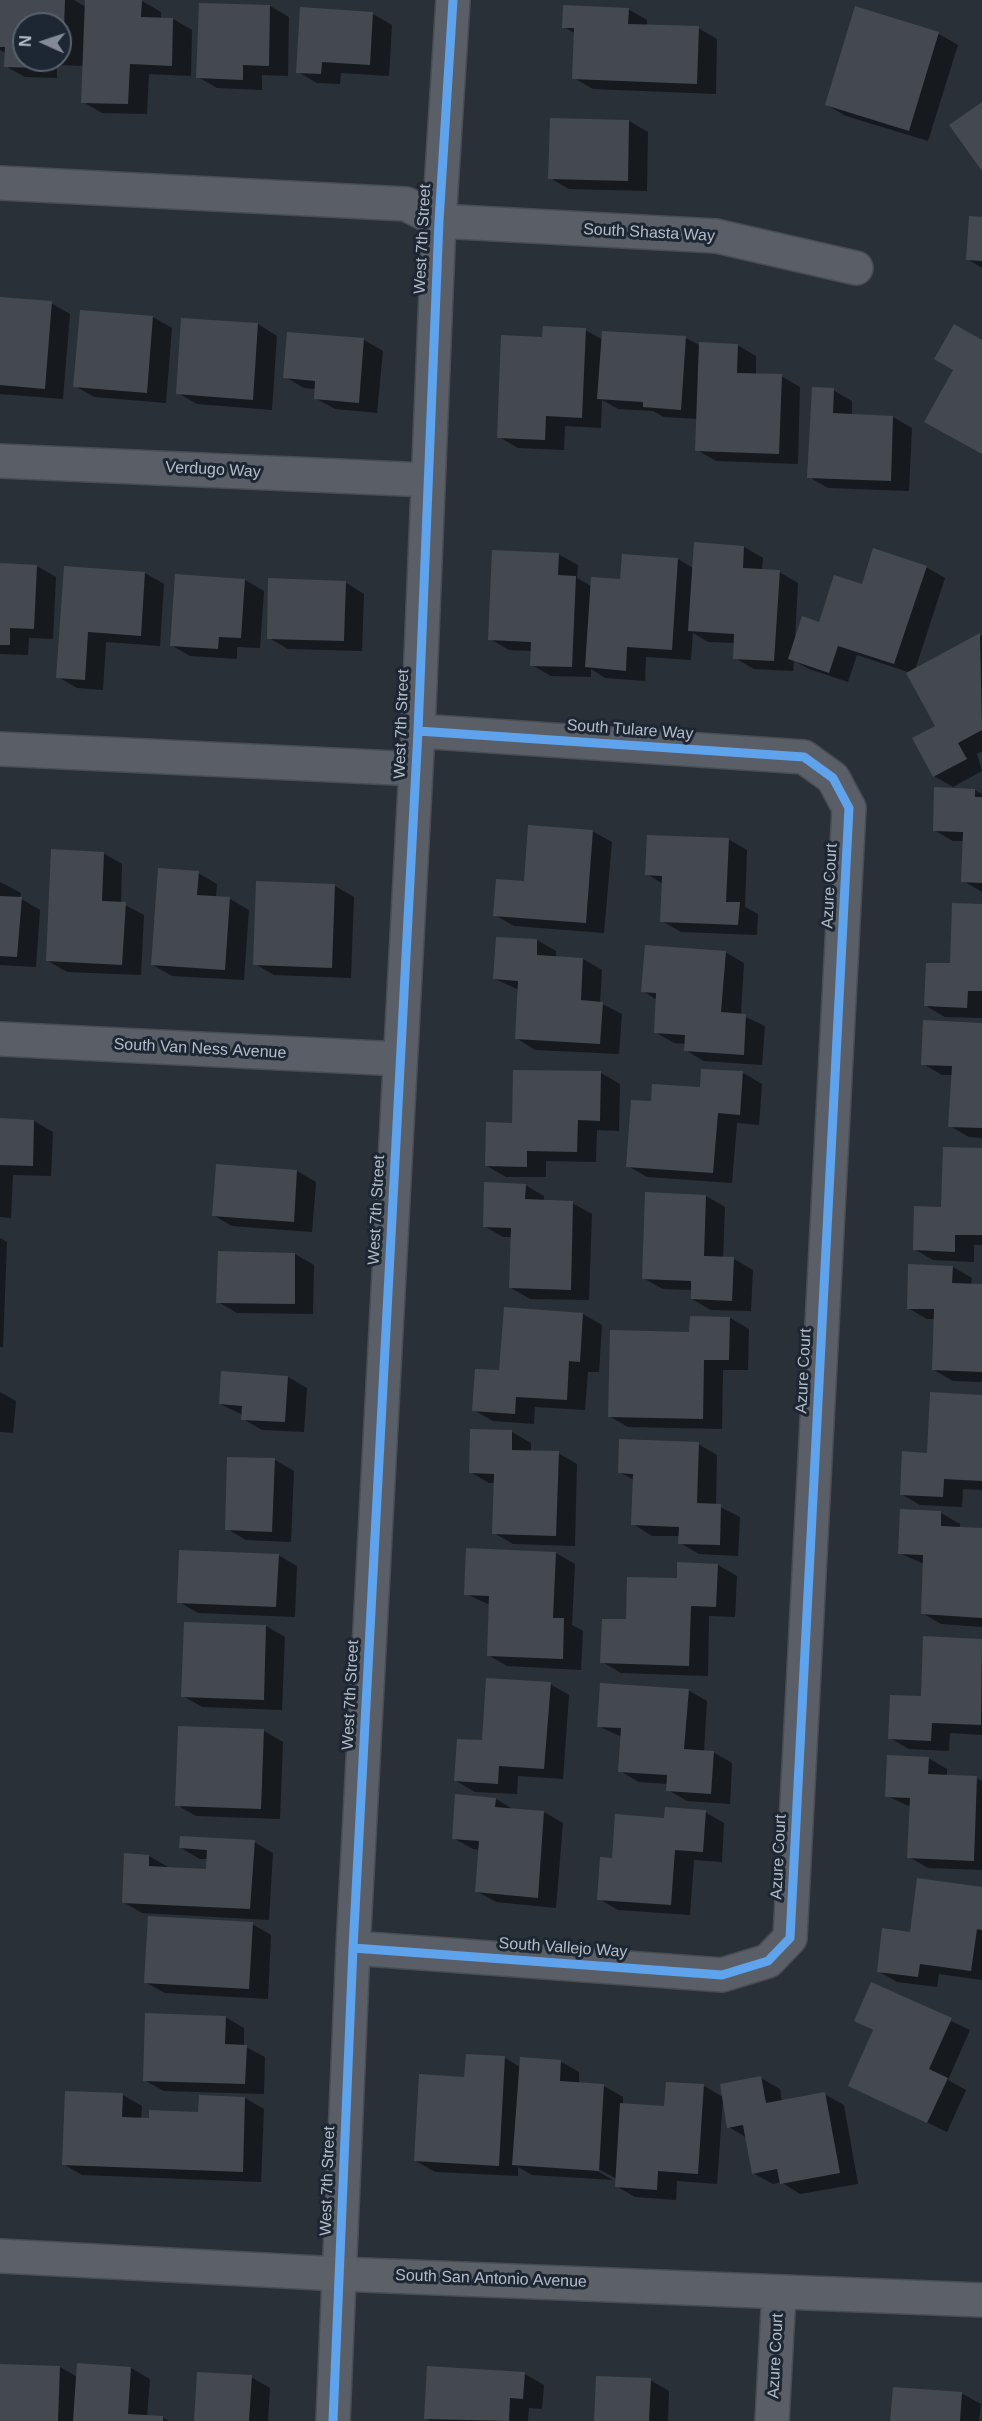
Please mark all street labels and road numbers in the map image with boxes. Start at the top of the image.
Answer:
street label: West 7th Street [411,184,435,294]
street label: South Shasta Way [583,220,715,246]
street label: Verdugo Way [165,458,261,482]
street label: West 7th Street [390,669,414,779]
street label: South Tulare Way [566,716,694,744]
street label: Azure Court [818,843,842,929]
street label: South Van Ness Avenue [113,1035,287,1063]
street label: West 7th Street [365,1155,389,1265]
street label: Azure Court [792,1328,816,1414]
street label: West 7th Street [339,1640,363,1750]
street label: Azure Court [767,1814,791,1900]
street label: South Vallejo Way [498,1934,628,1962]
street label: West 7th Street [316,2126,340,2236]
street label: South San Antonio Avenue [395,2266,587,2292]
street label: Azure Court [764,2313,788,2399]

